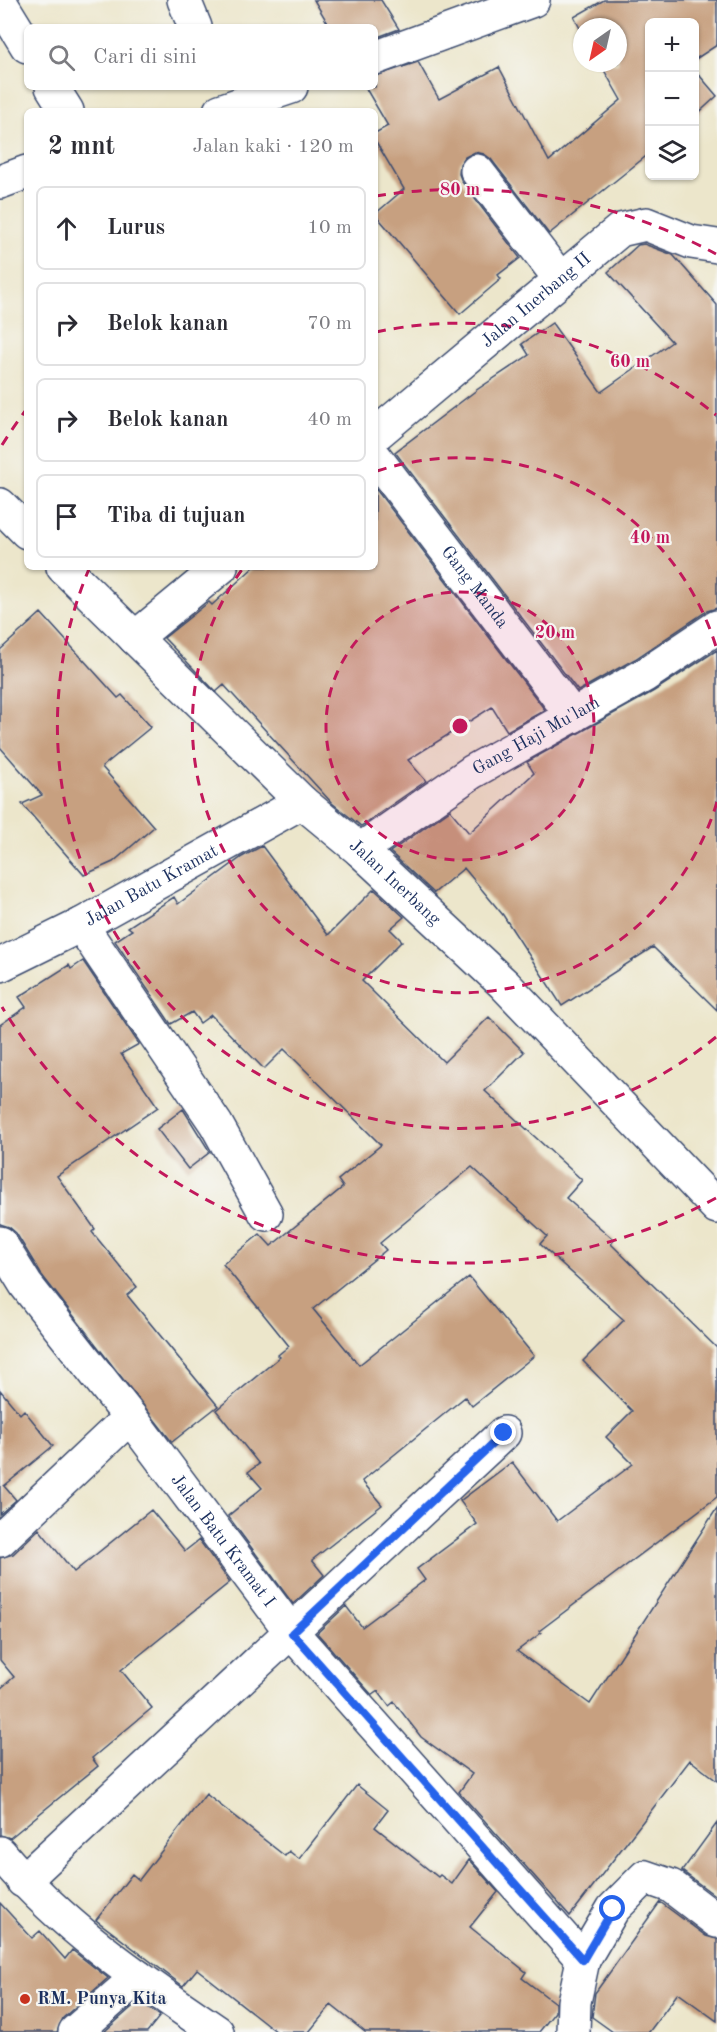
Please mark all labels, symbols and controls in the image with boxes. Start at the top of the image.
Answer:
north arrow [573,18,627,72]
map controls [645,18,699,180]
button: + [645,18,699,72]
search box [24,24,378,90]
icon: search [45,41,78,74]
text: Cari di sini [93,46,197,68]
button: − [645,72,699,126]
button: layers [645,126,699,180]
text: 2 mnt [48,134,115,160]
text: Jalan kaki · 120 m [192,137,354,157]
text: 80 m [440,181,480,199]
icon: ahead [50,212,83,245]
text: Lurus [107,217,165,239]
text: 10 m [307,218,352,238]
street label: Jalan Inerbang II [478,250,594,351]
icon: right [50,308,83,341]
text: Belok kanan [107,313,229,335]
text: 70 m [307,314,352,334]
text: 60 m [610,353,650,371]
icon: right [50,404,83,437]
text: Belok kanan [107,409,229,431]
text: 40 m [307,410,352,430]
icon: arrive [50,500,83,533]
text: Tiba di tujuan [107,505,245,527]
text: 40 m [630,529,670,547]
street label: Gang Manda [438,543,512,632]
text: 20 m [535,624,575,642]
street label: Gang Haji Mu'lam [470,693,603,779]
centre of rings [450,716,470,736]
street label: Jalan Inerbang [346,836,444,929]
street label: Jalan Batu Kramat [82,842,221,930]
route end [490,1419,516,1445]
street label: Jalan Batu Kramat I [167,1471,278,1610]
route start [599,1895,625,1921]
place label: RM. Punya Kita [37,1990,167,2008]
marker: RM. Punya Kita [18,1992,32,2006]

